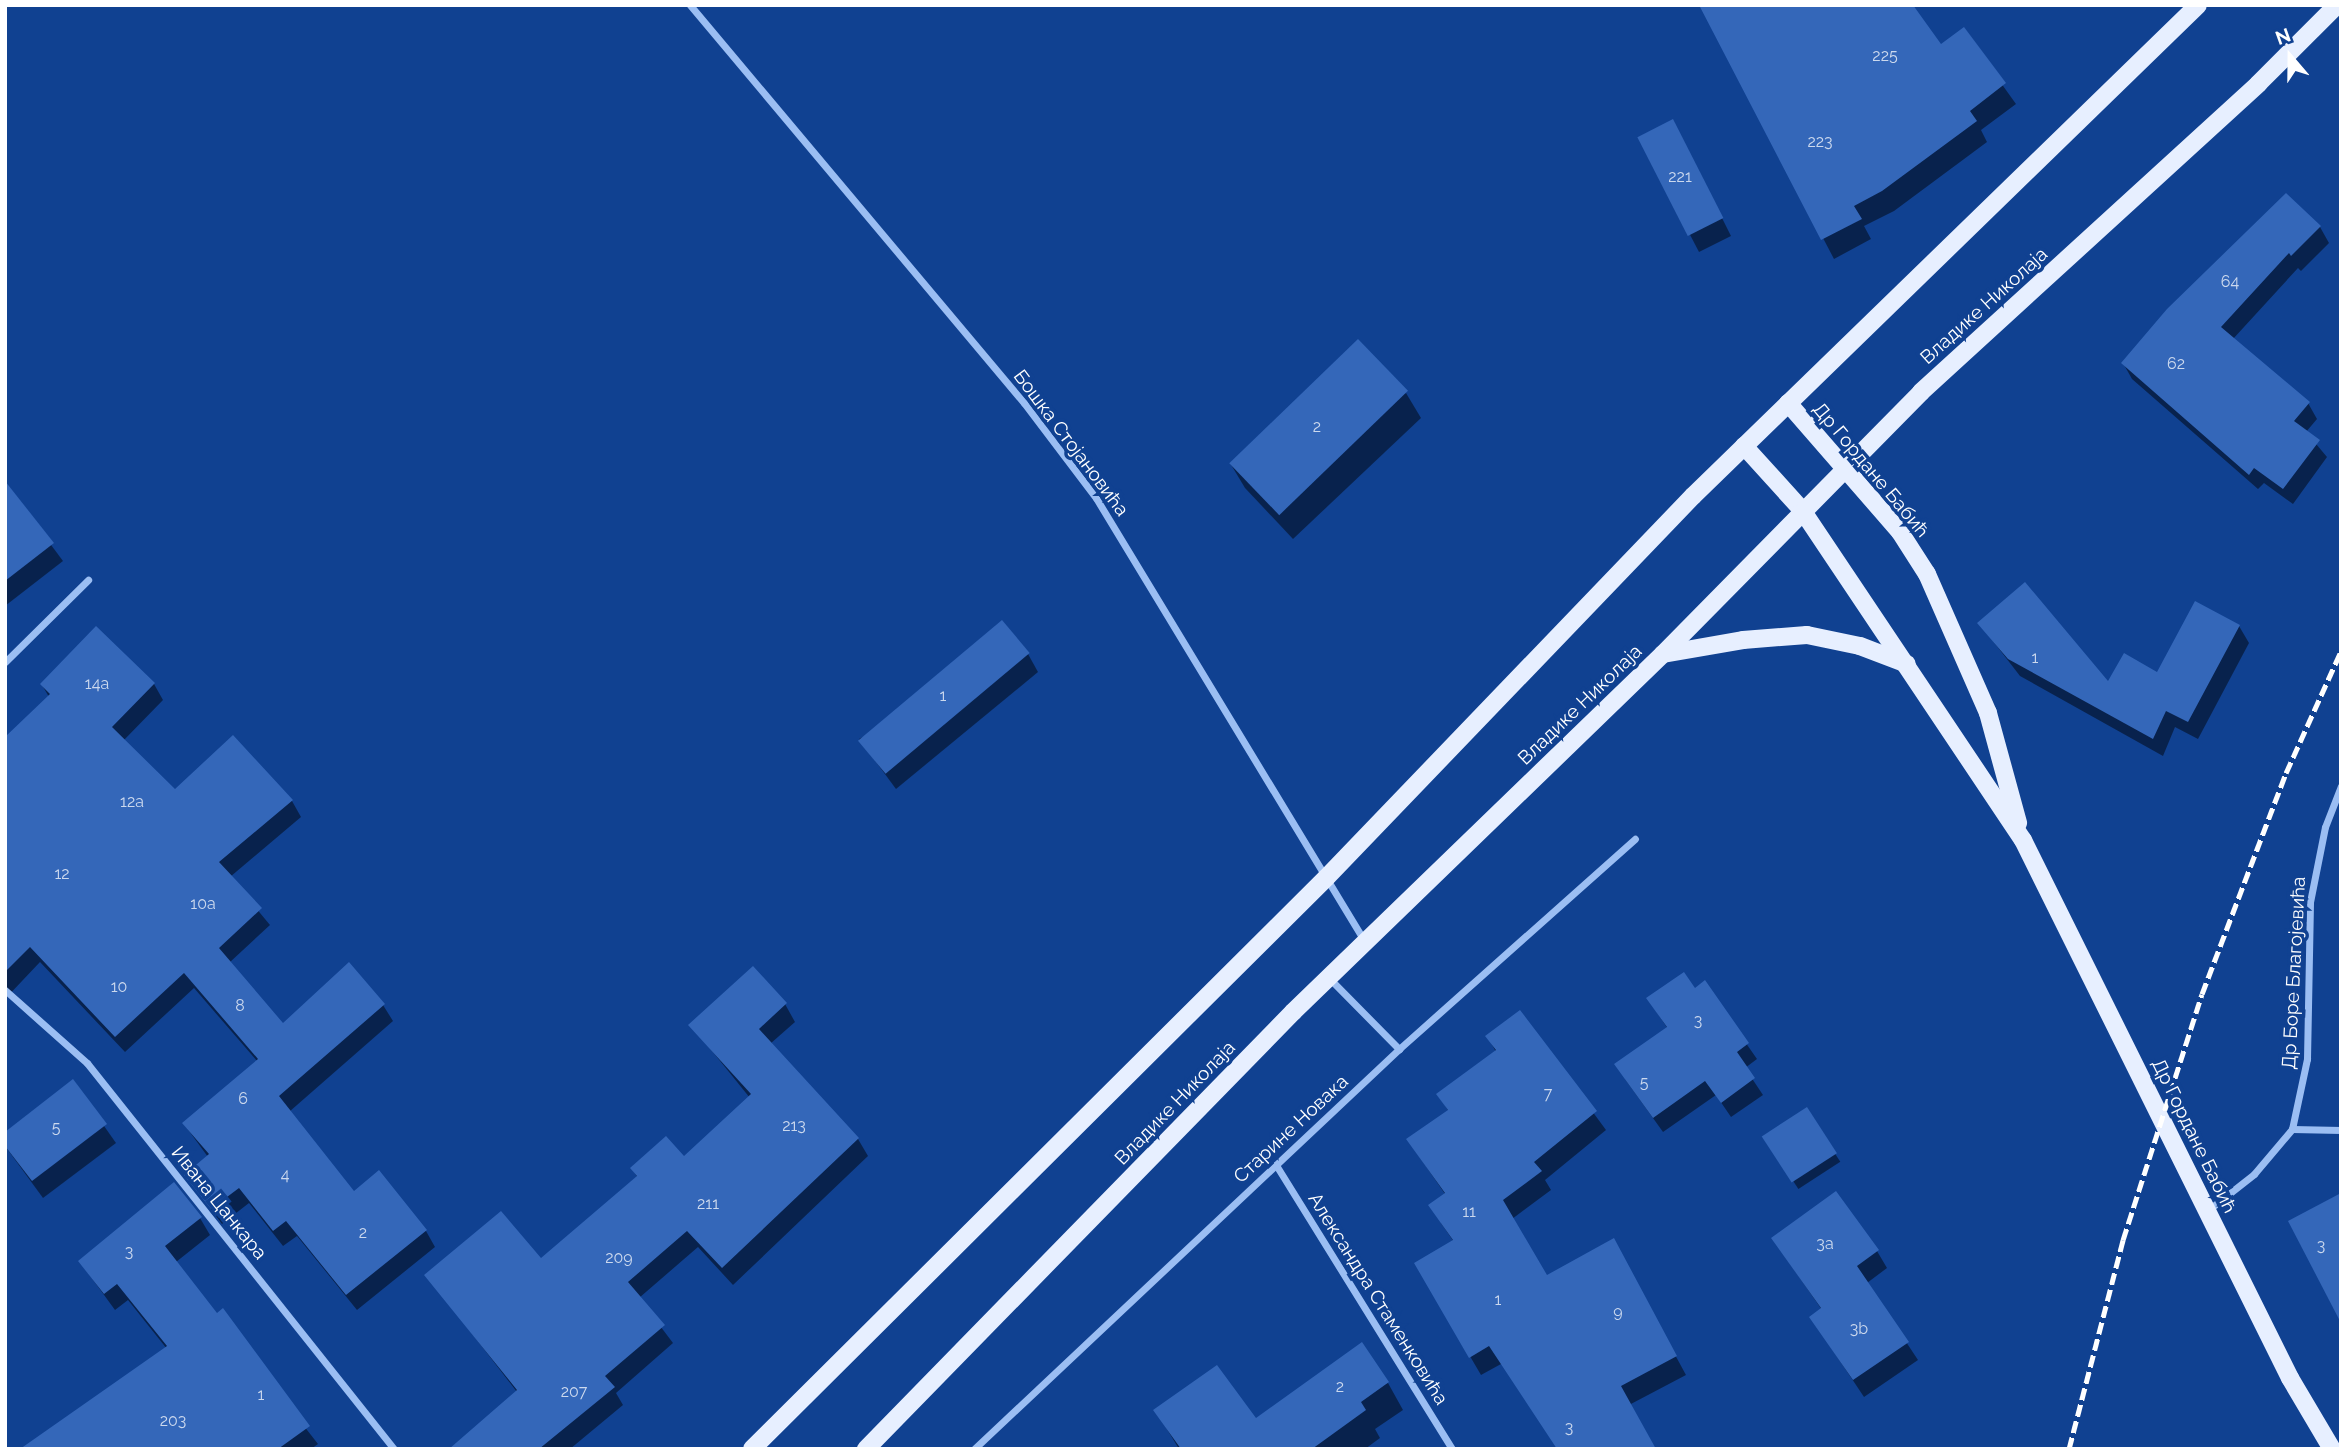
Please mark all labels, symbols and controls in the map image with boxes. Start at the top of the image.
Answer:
north arrow [2255,21,2325,91]
text: N [2272,23,2293,49]
house number: 225 [1872,46,1898,66]
house number: 223 [1807,132,1833,152]
house number: 221 [1668,167,1692,187]
street label: Владике Николаја [1916,243,2052,369]
house number: 64 [2221,272,2239,292]
house number: 62 [2167,354,2185,374]
street label: Бошка Стојановића [1009,365,1133,521]
street label: Др Гордане Бабић [1808,398,1934,542]
house number: 2 [1313,417,1321,437]
street label: Владике Николаја [1513,640,1647,770]
house number: 1 [2032,648,2038,668]
house number: 14a [85,674,109,694]
house number: 1 [940,686,946,706]
house number: 12a [120,792,144,812]
house number: 12 [54,864,70,884]
street label: Др Боре Благојевића [2278,876,2310,1070]
house number: 10a [190,894,216,914]
house number: 10 [111,977,127,997]
house number: 8 [235,996,245,1016]
house number: 3 [1694,1011,1702,1031]
street label: Владике Николаја [1110,1036,1240,1170]
street label: Др Гордане Бабић [2147,1055,2241,1217]
street label: Старине Новака [1229,1070,1353,1188]
house number: 5 [1640,1073,1648,1093]
house number: 7 [1544,1084,1552,1104]
house number: 6 [238,1089,248,1109]
house number: 213 [782,1116,806,1136]
house number: 5 [52,1118,60,1138]
street label: Ивана Цанкара [166,1142,272,1264]
house number: 4 [281,1165,289,1185]
street label: Александра Стаменковића [1303,1189,1453,1409]
house number: 211 [697,1194,719,1214]
house number: 11 [1462,1202,1476,1222]
house number: 2 [359,1223,367,1243]
house number: 3a [1816,1234,1834,1254]
house number: 3 [2317,1236,2325,1256]
house number: 3 [125,1242,133,1262]
house number: 209 [605,1248,633,1268]
house number: 1 [1495,1290,1501,1310]
house number: 9 [1613,1302,1623,1322]
house number: 3b [1850,1319,1868,1339]
house number: 2 [1336,1377,1344,1397]
house number: 207 [561,1382,587,1402]
house number: 1 [258,1385,264,1405]
house number: 203 [160,1411,186,1431]
house number: 3 [1565,1418,1573,1438]

